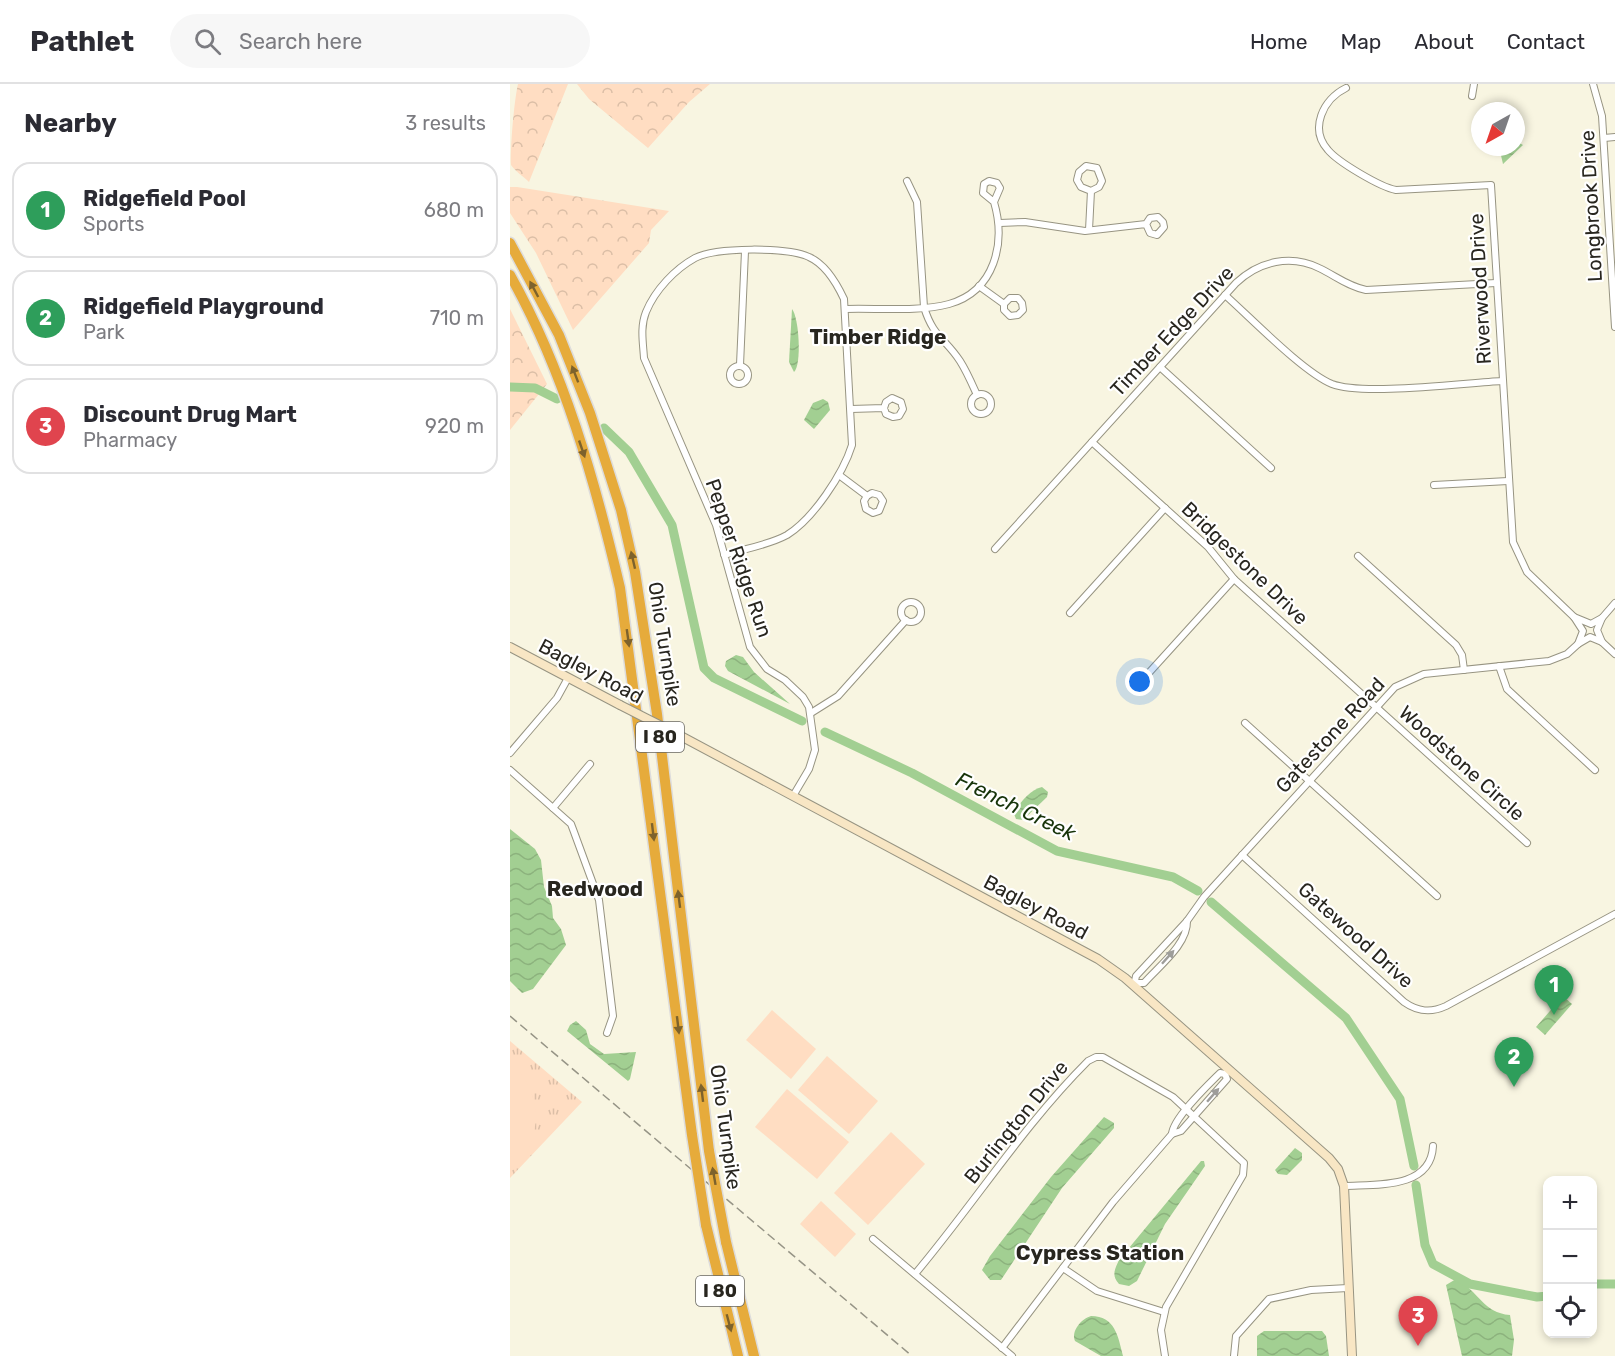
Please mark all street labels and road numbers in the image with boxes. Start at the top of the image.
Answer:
street label: Longbrook Drive [1575,129,1607,283]
street label: Riverwood Drive [1464,213,1496,365]
street label: Timber Edge Drive [1105,261,1239,401]
street label: Pepper Ridge Run [701,476,777,640]
street label: Bridgestone Drive [1177,496,1313,630]
street label: Ohio Turnpike [643,580,687,708]
street label: Bagley Road [535,633,647,709]
street label: Gatestone Road [1271,672,1389,798]
street label: Woodstone Circle [1394,700,1530,826]
road number: I 80 [636,722,684,752]
street label: Bagley Road [980,869,1092,945]
street label: Gatewood Drive [1293,877,1419,993]
street label: Burlington Drive [959,1056,1073,1188]
street label: Ohio Turnpike [705,1063,747,1191]
road number: I 80 [696,1276,744,1306]

